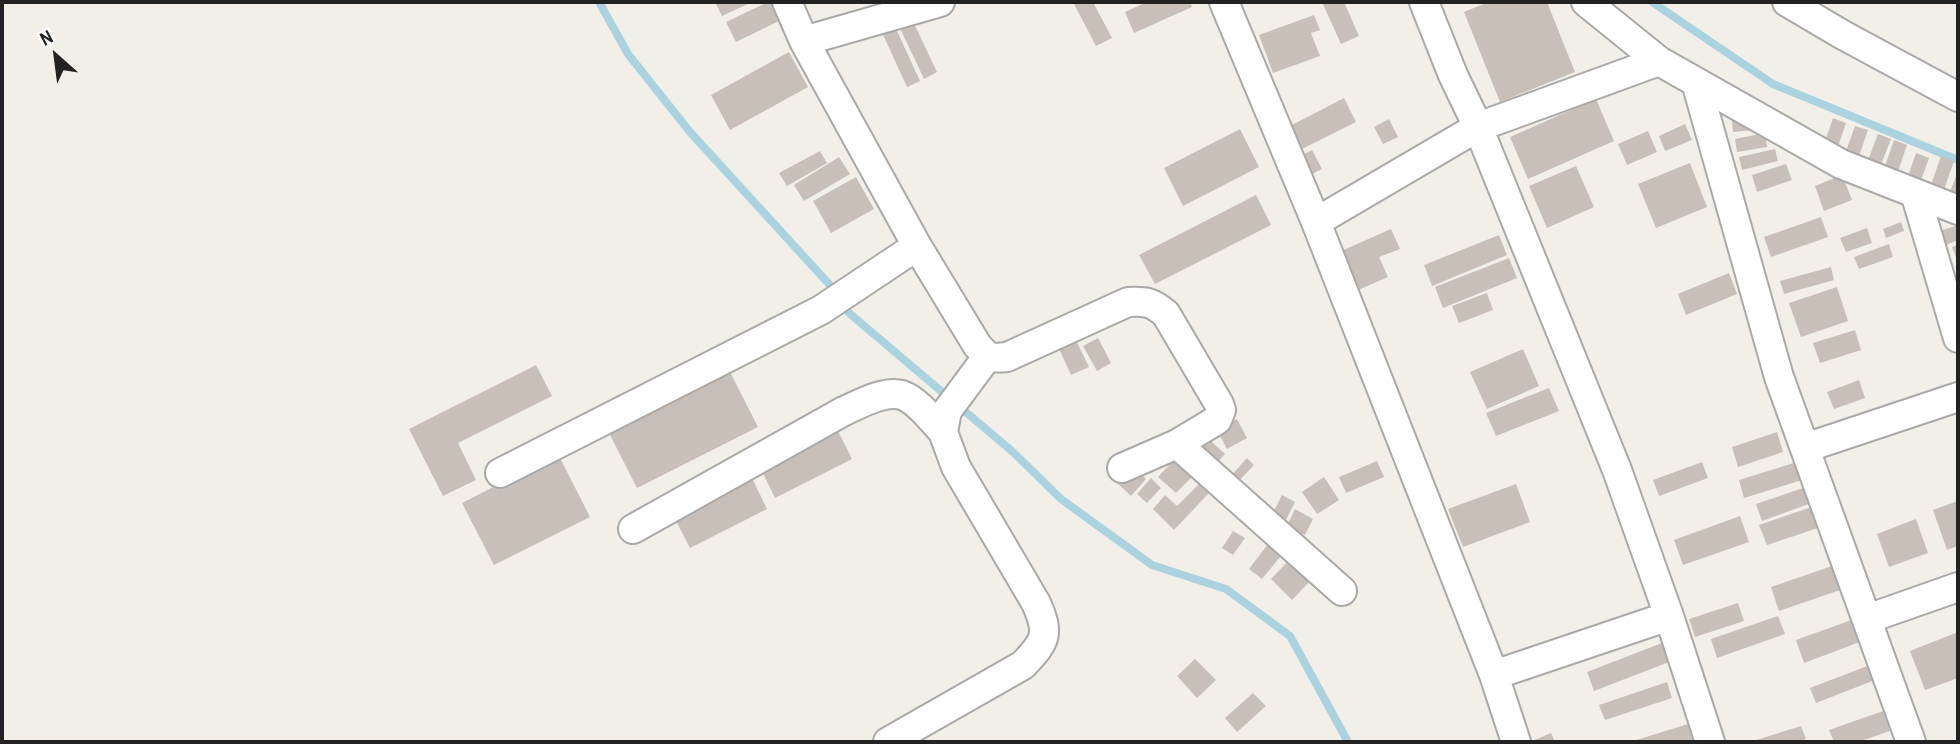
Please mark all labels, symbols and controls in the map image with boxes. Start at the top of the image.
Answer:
north arrow [21,21,91,91]
text: N [35,23,57,52]

